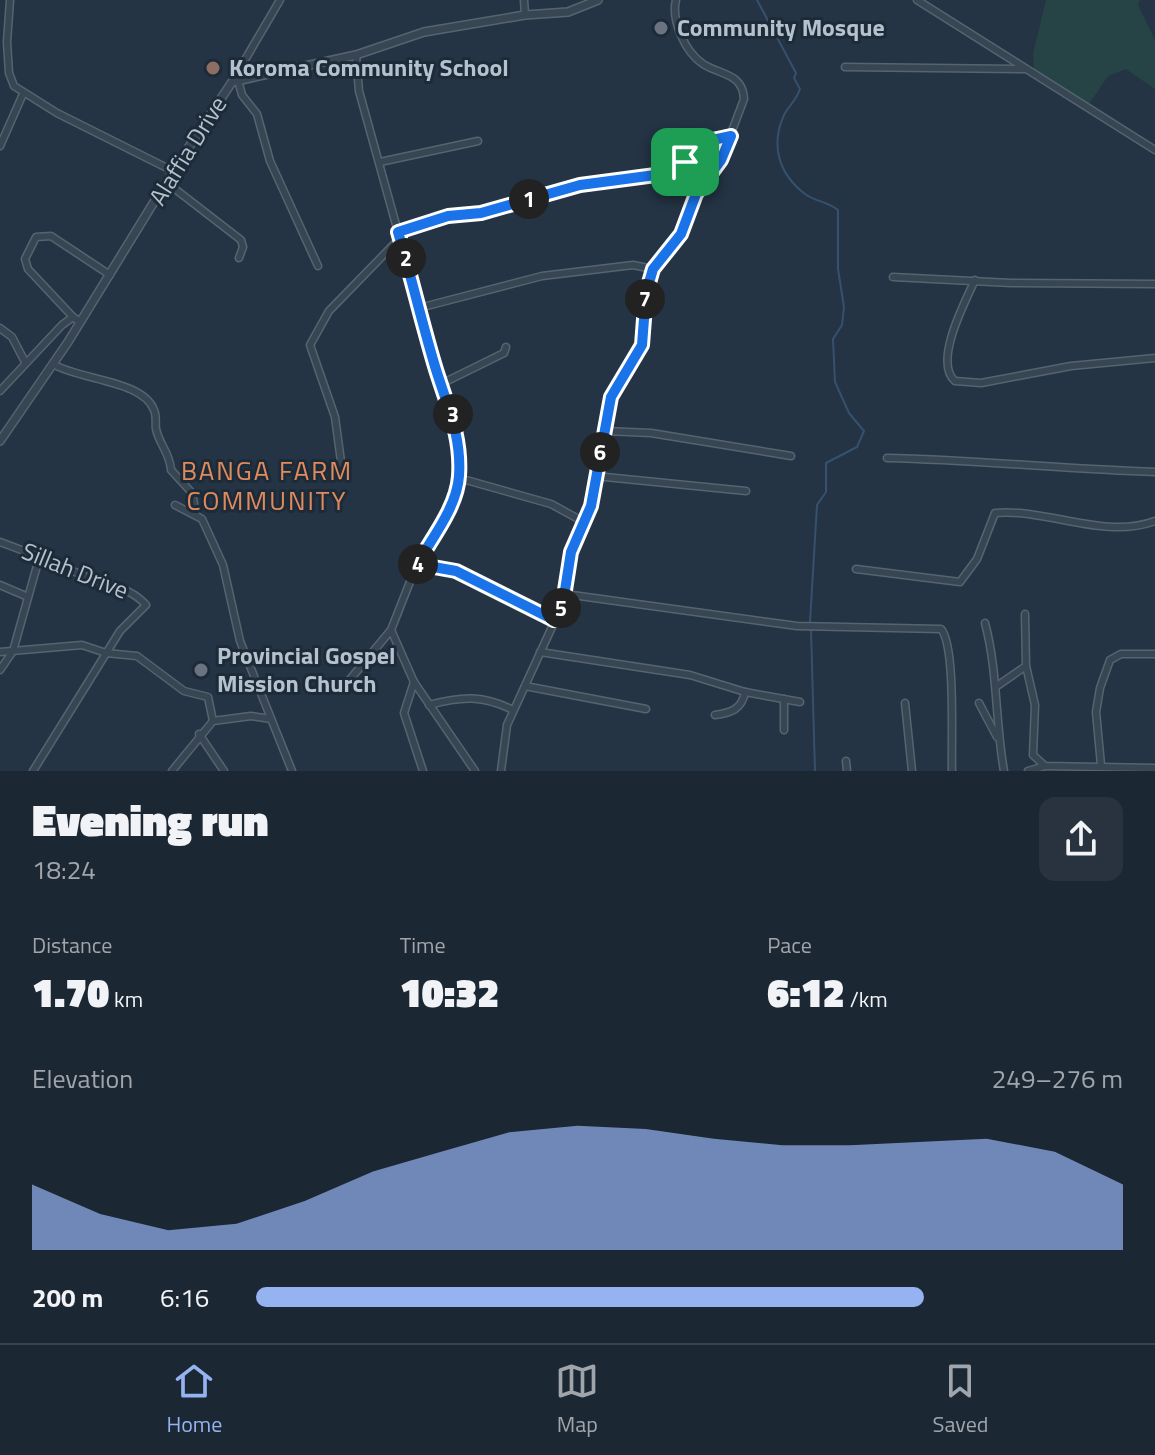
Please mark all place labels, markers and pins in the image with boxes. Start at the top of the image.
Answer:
place label: Community Mosque [677,9,885,45]
marker: Community Mosque [652,19,670,37]
place label: Koroma Community School [229,49,509,85]
marker: Koroma Community School [204,59,222,77]
pin [651,128,719,196]
pin: 1 [509,179,549,219]
pin: 2 [386,238,426,278]
pin: 7 [625,279,665,319]
pin: 3 [433,394,473,434]
pin: 6 [580,432,620,472]
pin: 4 [398,544,438,584]
pin: 5 [541,588,581,628]
place label: Provincial Gospel Mission Church [217,637,396,701]
marker: Provincial Gospel Mission Church [192,661,210,679]

